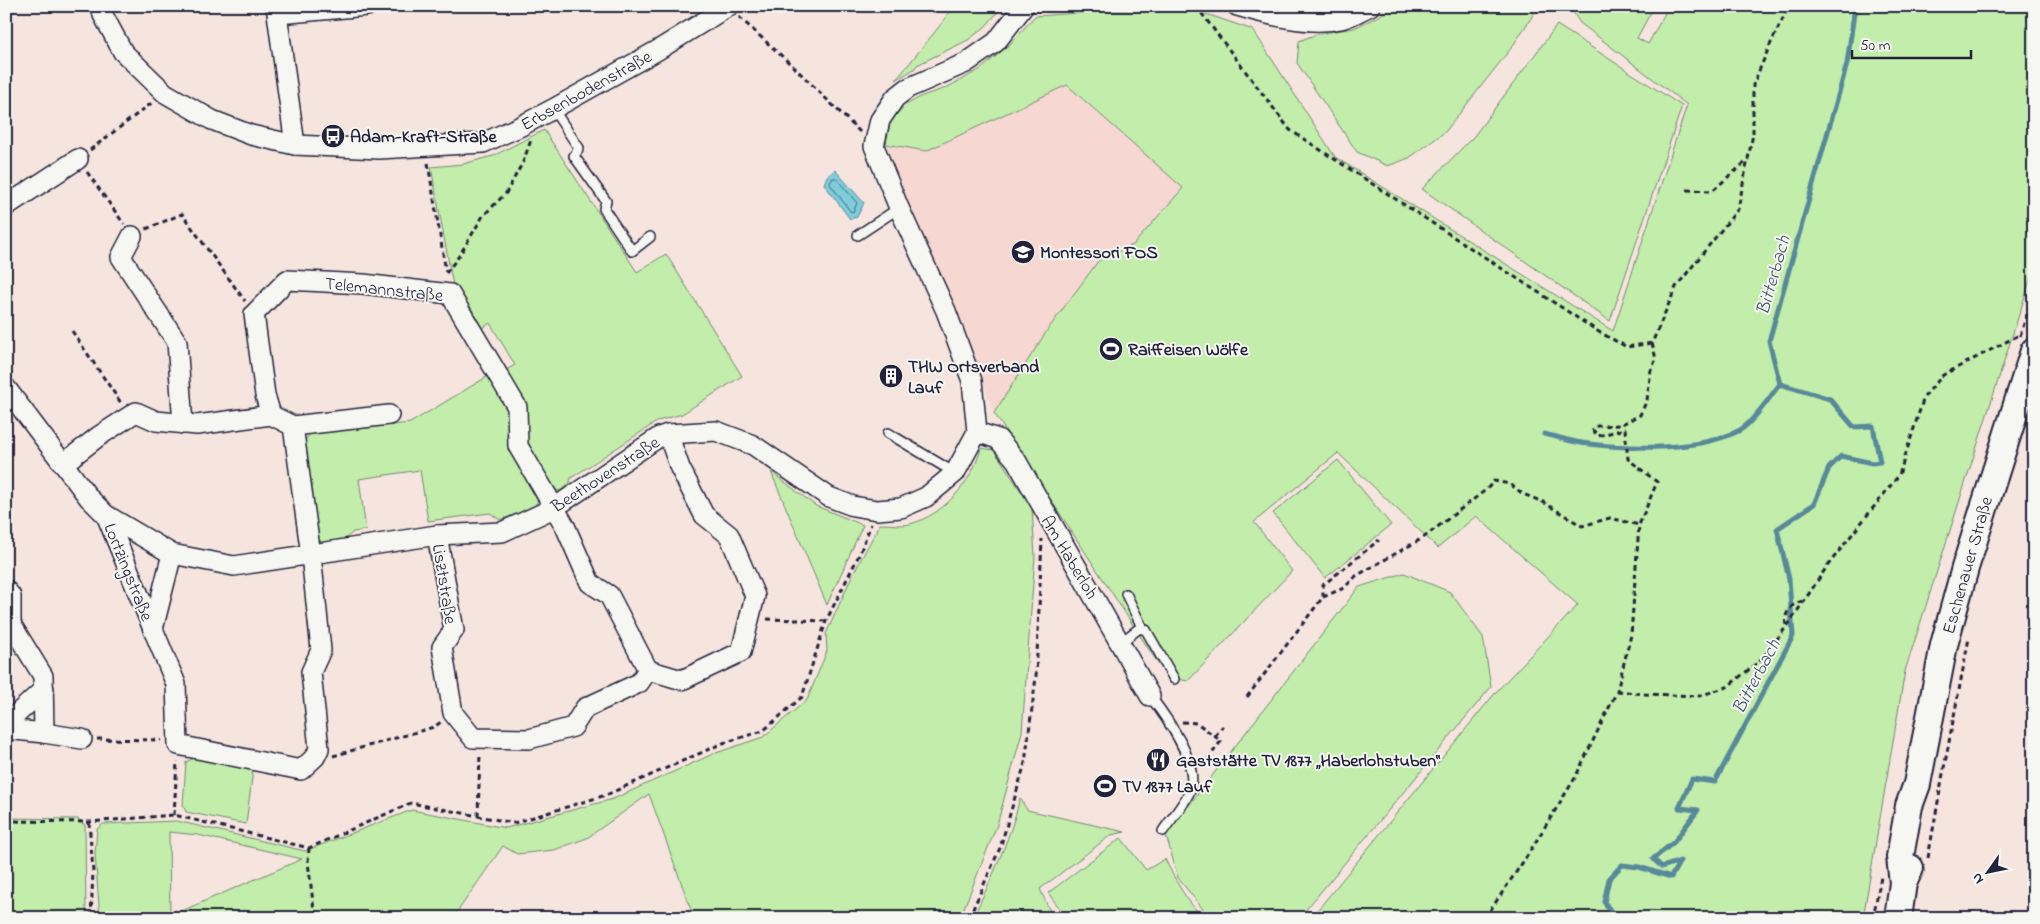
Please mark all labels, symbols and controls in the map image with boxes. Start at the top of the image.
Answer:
scale bar [1852,28,1971,60]
text: 50 m [1860,35,1891,57]
street label: Erbsenbodenstraße [517,45,658,139]
bus stop icon: Adam-Kraft-Straße [320,123,346,149]
place label: Adam-Kraft-Straße [350,125,497,151]
water label: Bitterbach [1750,232,1799,318]
school or university icon: Montessori FOS [1010,239,1036,265]
place label: Montessori FOS [1040,241,1158,267]
street label: Telemannstraße [323,272,445,310]
sports icon: Raiffeisen Wölfe [1098,336,1124,362]
place label: Raiffeisen Wölfe [1128,338,1249,364]
place label: THW Ortsverband Lauf [908,355,1040,402]
building icon: THW Ortsverband Lauf [878,363,904,389]
street label: Beethovenstraße [546,430,666,521]
street label: Eschenauer Straße [1937,493,2001,637]
street label: Am Haberloh [1033,511,1103,605]
street label: Lortzingstraße [95,520,159,627]
street label: Lisztstraße [424,542,462,627]
water label: Bitterbach [1726,634,1789,719]
restaurant icon: Gaststätte TV 1877 „Haberlohstuben“ [1145,747,1171,773]
place label: Gaststätte TV 1877 „Haberlohstuben“ [1176,749,1441,775]
sports icon: TV 1877 Lauf [1092,773,1118,799]
place label: TV 1877 Lauf [1122,775,1213,801]
north arrow [1962,846,2012,896]
text: N [1967,869,1990,888]

